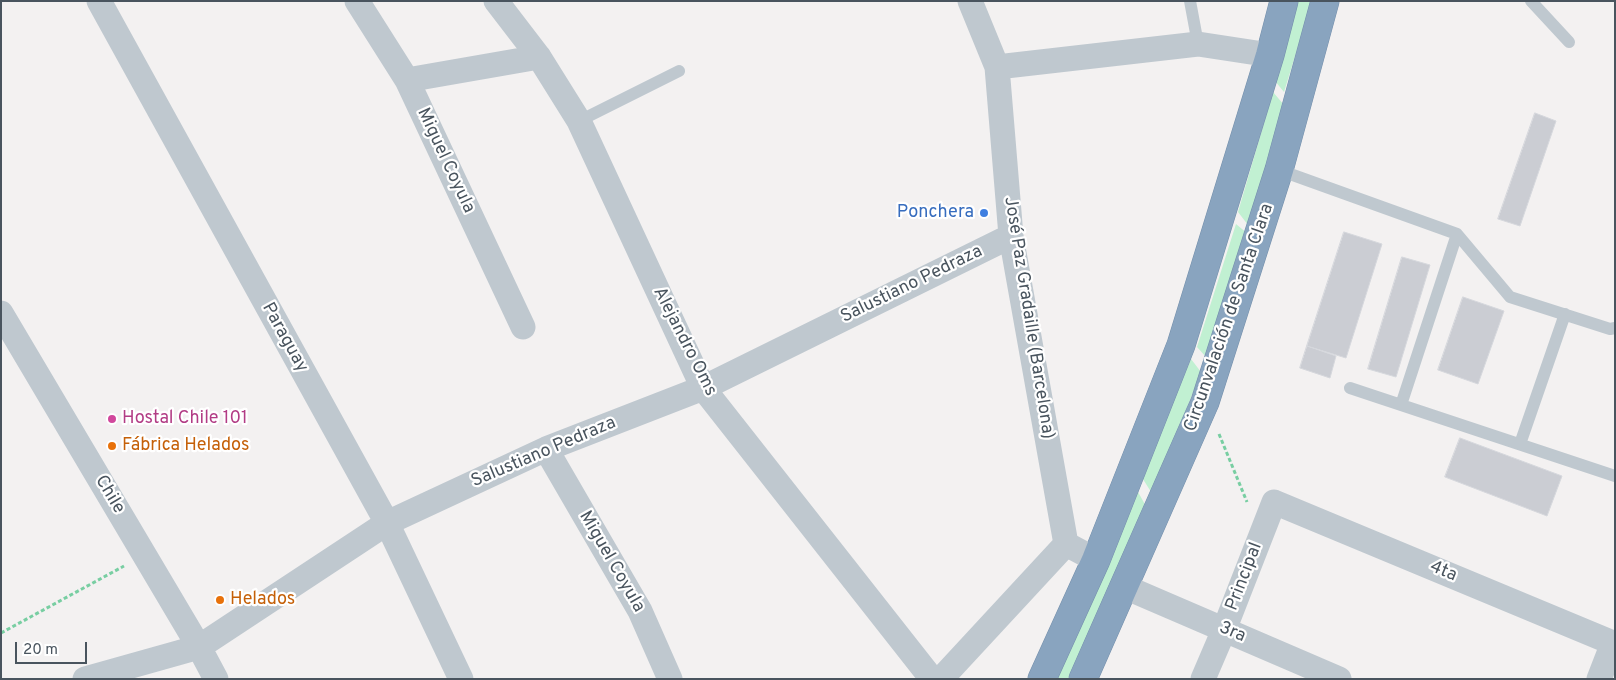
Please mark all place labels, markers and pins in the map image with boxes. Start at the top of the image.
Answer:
place label: Ponchera [897,202,974,224]
marker: Ponchera [978,207,990,219]
place label: Hostal Chile 101 [122,408,248,430]
marker: Hostal Chile 101 [106,413,118,425]
place label: Fábrica Helados [122,435,249,457]
marker: Fábrica Helados [106,440,118,452]
place label: Helados [230,589,295,611]
marker: Helados [214,594,226,606]

